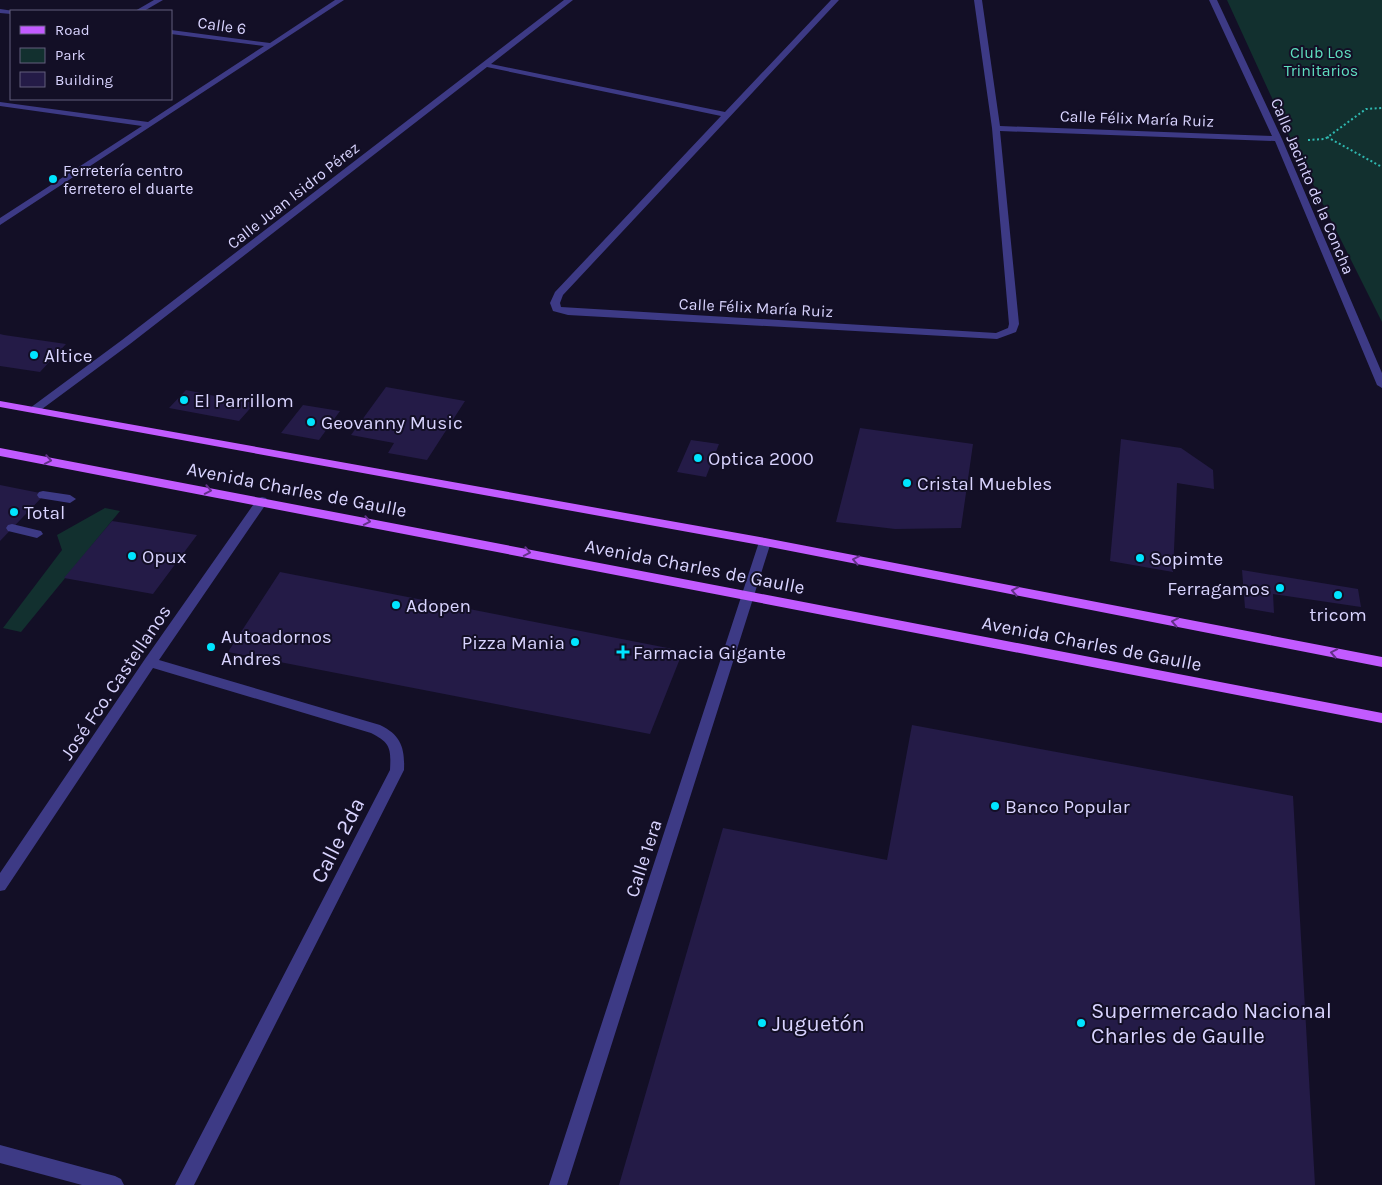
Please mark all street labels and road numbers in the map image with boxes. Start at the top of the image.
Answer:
street label: Calle 6 [196,13,247,38]
street label: Calle Jacinto de la Concha [1267,95,1358,277]
street label: Calle Félix María Ruiz [1060,106,1214,131]
street label: Calle Juan Isidro Pérez [224,138,363,253]
street label: Calle Félix María Ruiz [678,294,834,321]
street label: Avenida Charles de Gaulle [185,458,409,522]
street label: Avenida Charles de Gaulle [583,535,807,599]
street label: José Fco. Castellanos [56,601,176,764]
street label: Avenida Charles de Gaulle [980,612,1204,676]
street label: Calle 2da [305,793,370,887]
street label: Calle 1era [621,817,667,900]

